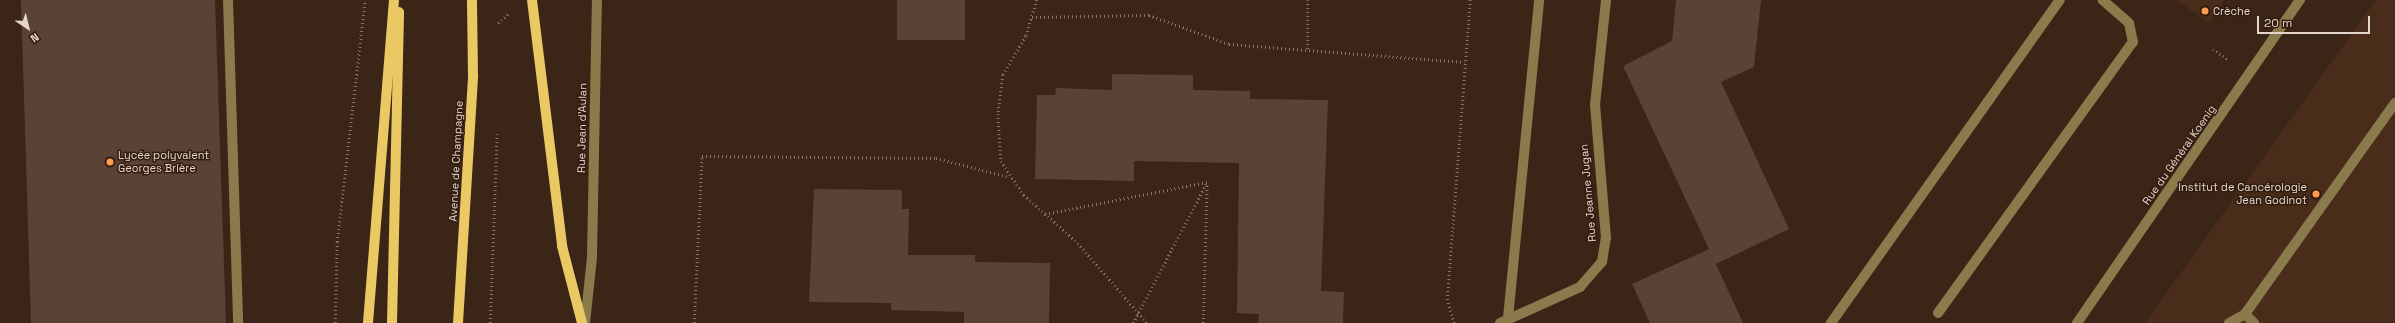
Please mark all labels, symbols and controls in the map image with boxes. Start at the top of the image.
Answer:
place label: Crèche [2213,4,2250,18]
marker: Crèche [2200,6,2210,16]
north arrow [8,8,48,48]
scale bar [2259,8,2372,34]
text: 20 m [2264,15,2292,31]
text: N [28,30,42,46]
street label: Rue Jean d'Aulan [575,83,589,173]
street label: Avenue de Champagne [446,100,466,222]
street label: Rue du Général Koenig [2140,103,2218,207]
street label: Rue Jeanne Jugan [1577,144,1599,242]
place label: Lycée polyvalent Georges Brière [118,149,209,175]
marker: Lycée polyvalent Georges Brière [105,157,115,167]
place label: Institut de Cancérologie Jean Godinot [2178,181,2307,207]
marker: Institut de Cancérologie Jean Godinot [2310,188,2322,200]

